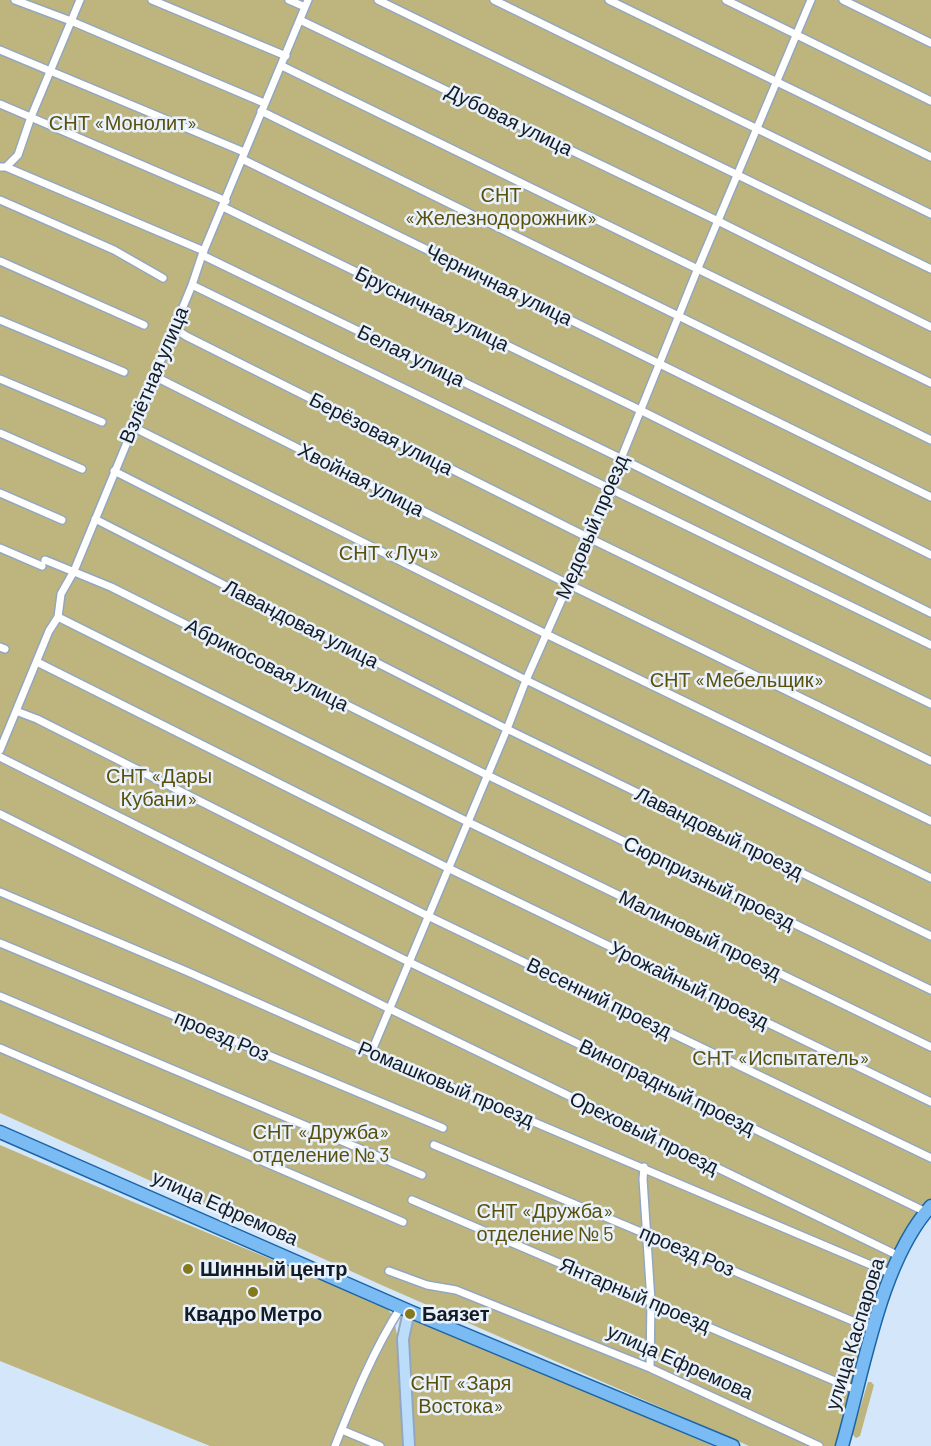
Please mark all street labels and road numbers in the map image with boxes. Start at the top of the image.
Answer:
street label: Дубовая улица [442,79,576,161]
street label: Черничная улица [422,239,576,331]
street label: Брусничная улица [351,261,513,357]
street label: Взлётная улица [114,303,194,447]
street label: Белая улица [354,320,468,392]
street label: Берёзовая улица [305,387,457,481]
street label: Хвойная улица [294,438,428,522]
street label: Медовый проезд [551,451,633,603]
street label: Лавандовая улица [219,575,383,673]
street label: Абрикосовая улица [181,613,353,717]
street label: Лавандовый проезд [631,782,807,884]
street label: Сюрпризный проезд [619,831,799,935]
street label: Малиновый проезд [615,885,785,985]
street label: Урожайный проезд [605,936,773,1034]
street label: Весенний проезд [523,953,675,1043]
street label: проезд Роз [171,1005,273,1067]
street label: Виноградный проезд [575,1034,759,1140]
street label: Ромашковый проезд [354,1036,538,1132]
street label: Ореховый проезд [566,1087,722,1179]
street label: улица Ефремова [148,1165,302,1251]
street label: проезд Роз [636,1220,738,1282]
street label: Янтарный проезд [556,1252,714,1338]
street label: улица Каспарова [821,1255,889,1413]
street label: улица Ефремова [603,1319,757,1405]

